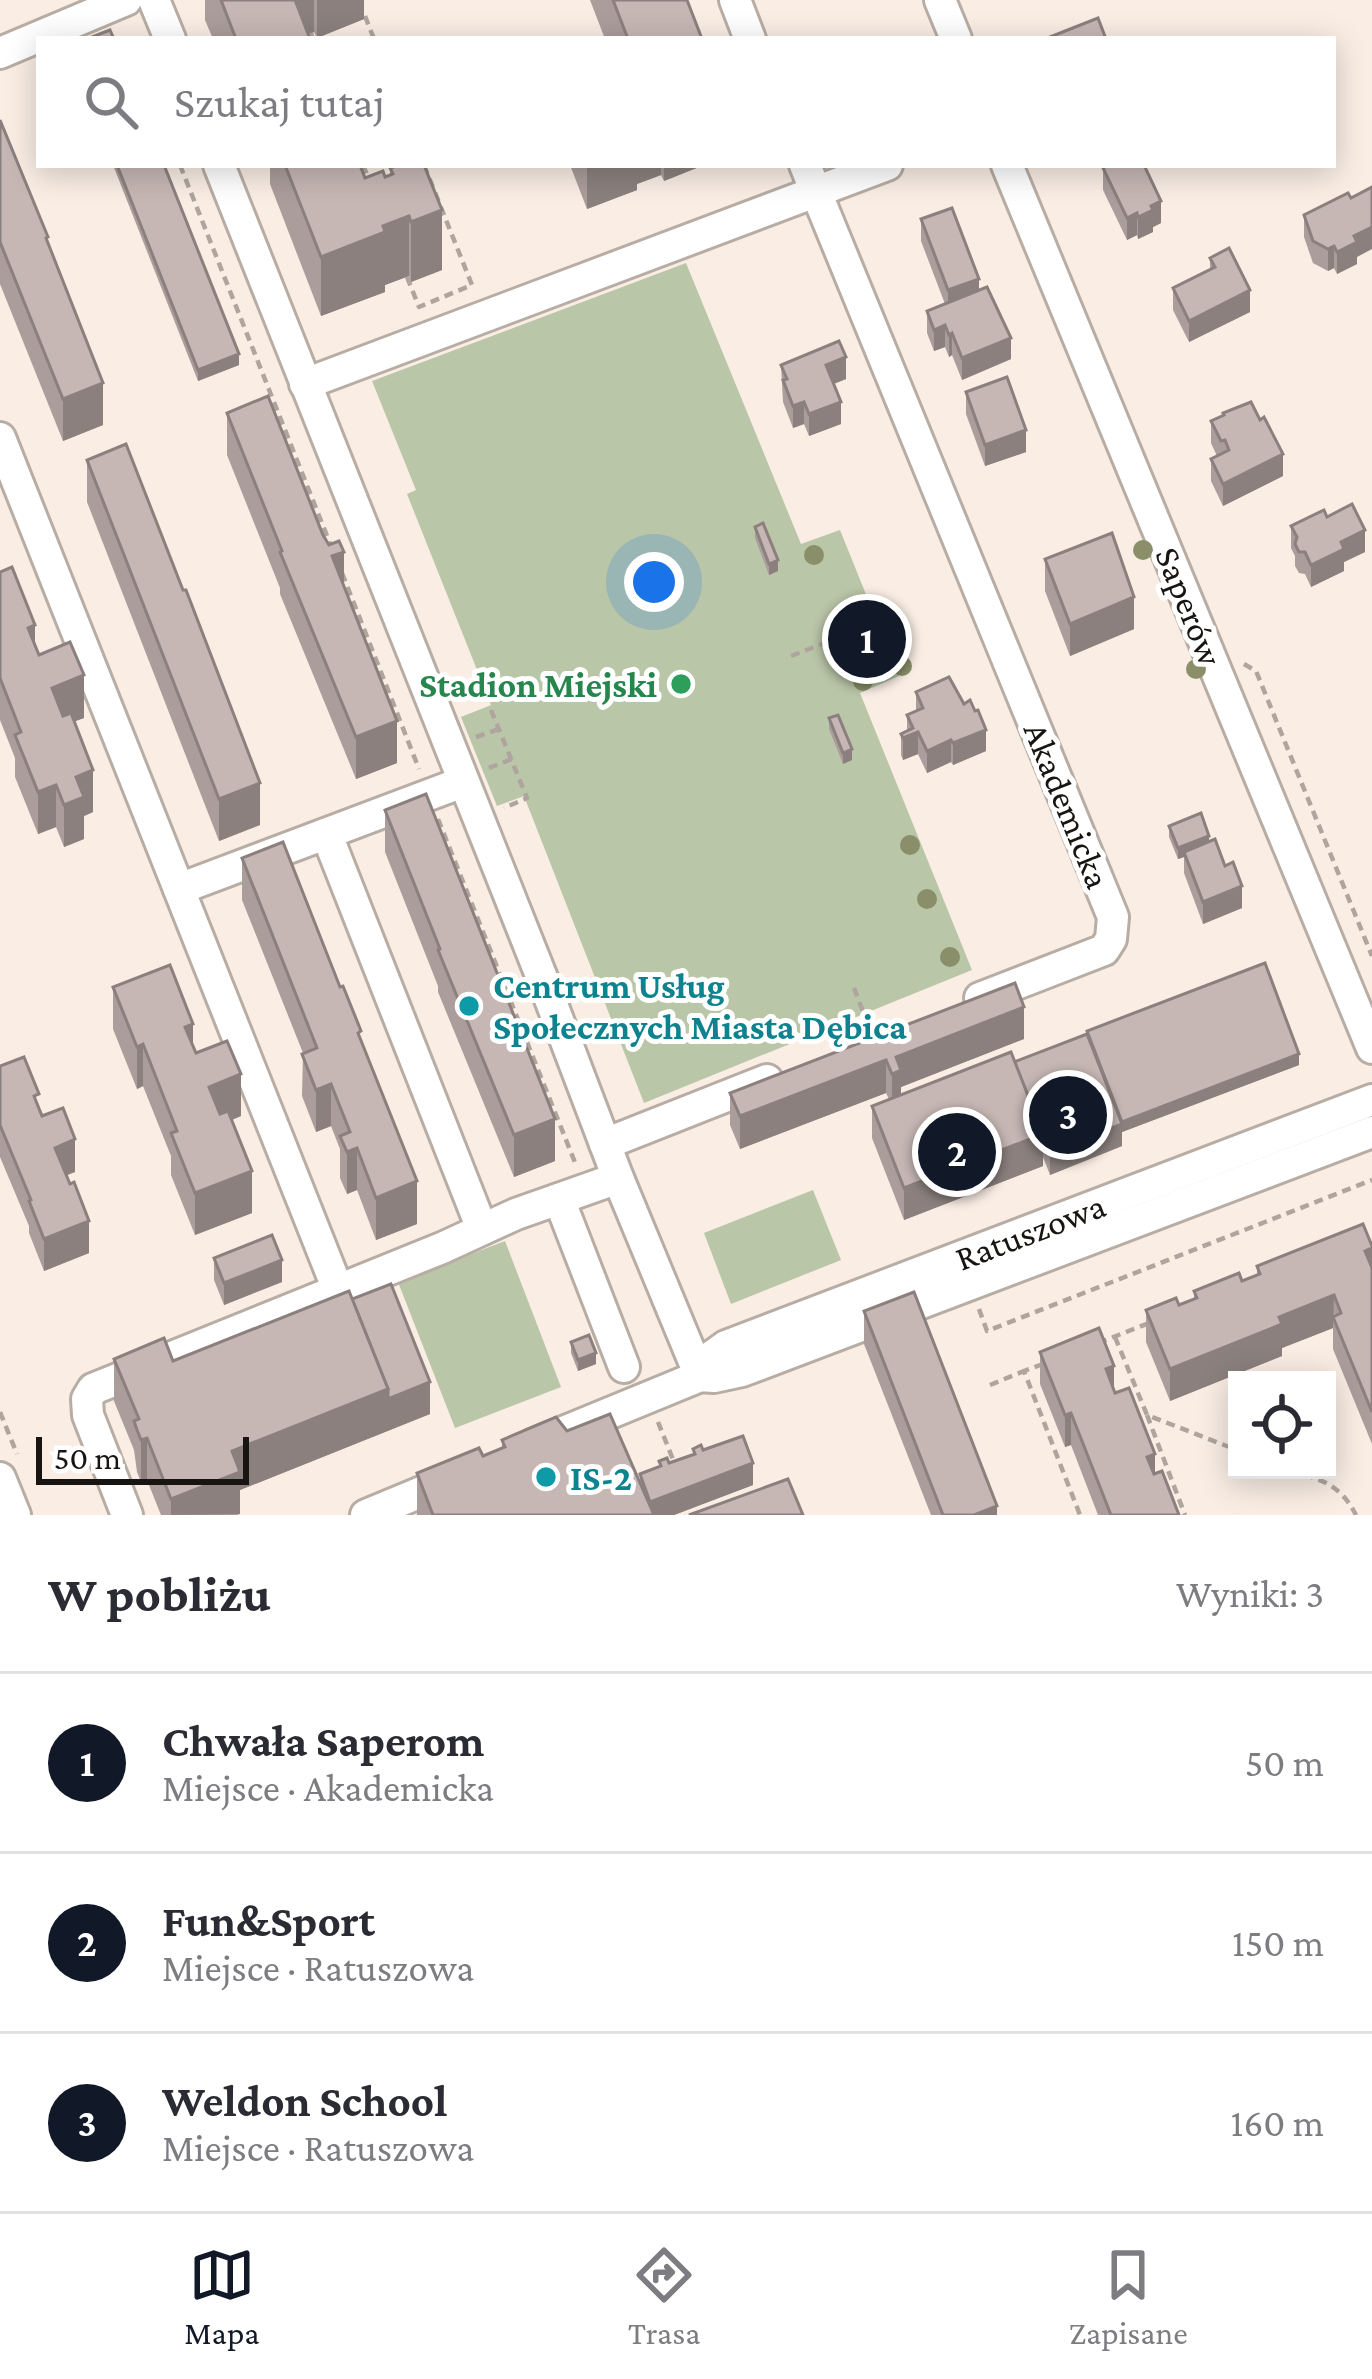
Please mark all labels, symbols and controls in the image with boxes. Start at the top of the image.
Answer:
search box [36,36,1336,168]
icon: search [78,69,144,135]
text: Szukaj tutaj [174,77,385,127]
street label: Saperów [1147,541,1231,672]
your location [624,552,684,612]
pin: 1 [828,594,906,684]
place label: Stadion Miejski [419,665,658,705]
marker: Stadion Miejski [668,671,694,697]
street label: Akademicka [1016,716,1119,894]
place label: Centrum Usług Społecznych Miasta Dębica [493,966,907,1047]
marker: Centrum Usług Społecznych Miasta Dębica [456,993,482,1019]
pin: 3 [1029,1070,1107,1160]
pin: 2 [918,1107,996,1197]
street label: Ratuszowa [950,1185,1111,1279]
map controls [1228,1371,1336,1479]
button: locate [1228,1371,1336,1479]
scale bar [36,1431,249,1484]
text: 50 m [54,1439,121,1476]
place label: IS-2 [570,1458,632,1498]
marker: IS-2 [533,1464,559,1490]
text: W pobliżu [48,1565,271,1622]
text: Wyniki: 3 [1176,1572,1324,1615]
text: Chwała Saperom [162,1716,484,1766]
text: 1 [80,1741,94,1784]
text: 50 m [1245,1741,1324,1784]
text: Miejsce · Akademicka [162,1766,494,1809]
text: Fun&Sport [162,1896,375,1946]
text: 2 [77,1921,97,1964]
text: 150 m [1232,1921,1324,1964]
text: Miejsce · Ratuszowa [162,1946,474,1989]
text: Weldon School [162,2076,447,2126]
text: 3 [77,2101,97,2144]
text: 160 m [1231,2101,1324,2144]
text: Miejsce · Ratuszowa [162,2126,474,2169]
tab: Mapa [184,2242,259,2351]
tab: Trasa [628,2242,700,2351]
tab: Zapisane [1069,2242,1188,2351]

